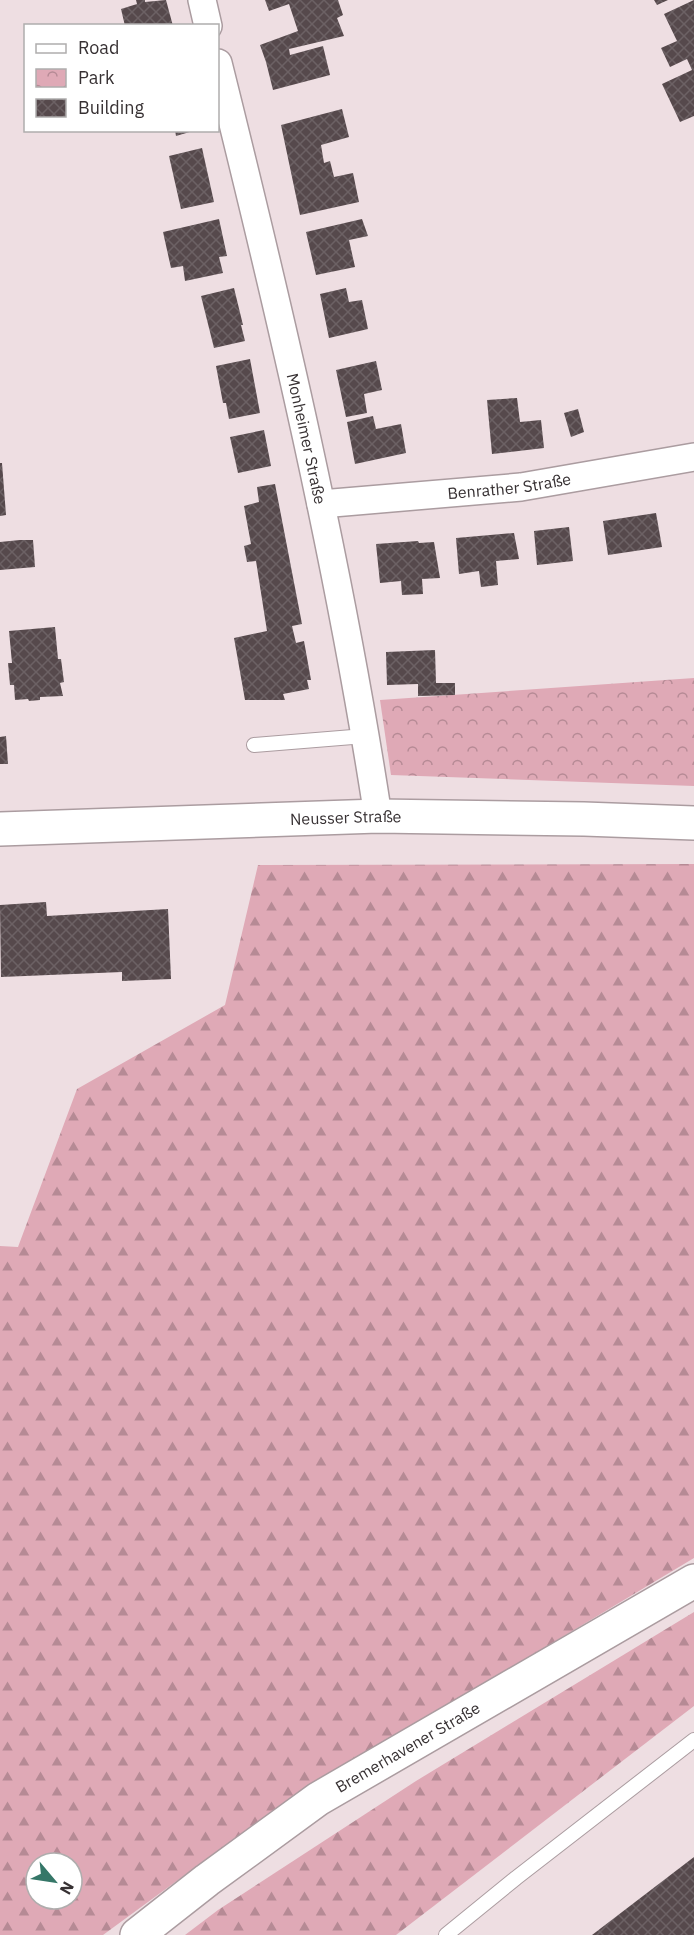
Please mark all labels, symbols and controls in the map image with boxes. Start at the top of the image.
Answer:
legend [24,24,219,132]
text: Road [78,36,119,59]
text: Park [78,66,115,89]
text: Building [78,96,145,119]
street label: Monheimer Straße [283,371,331,506]
street label: Benrather Straße [447,469,573,503]
street label: Neusser Straße [290,806,402,829]
street label: Bremerhavener Straße [332,1697,484,1797]
north arrow [24,1851,84,1911]
text: N [56,1878,79,1898]

